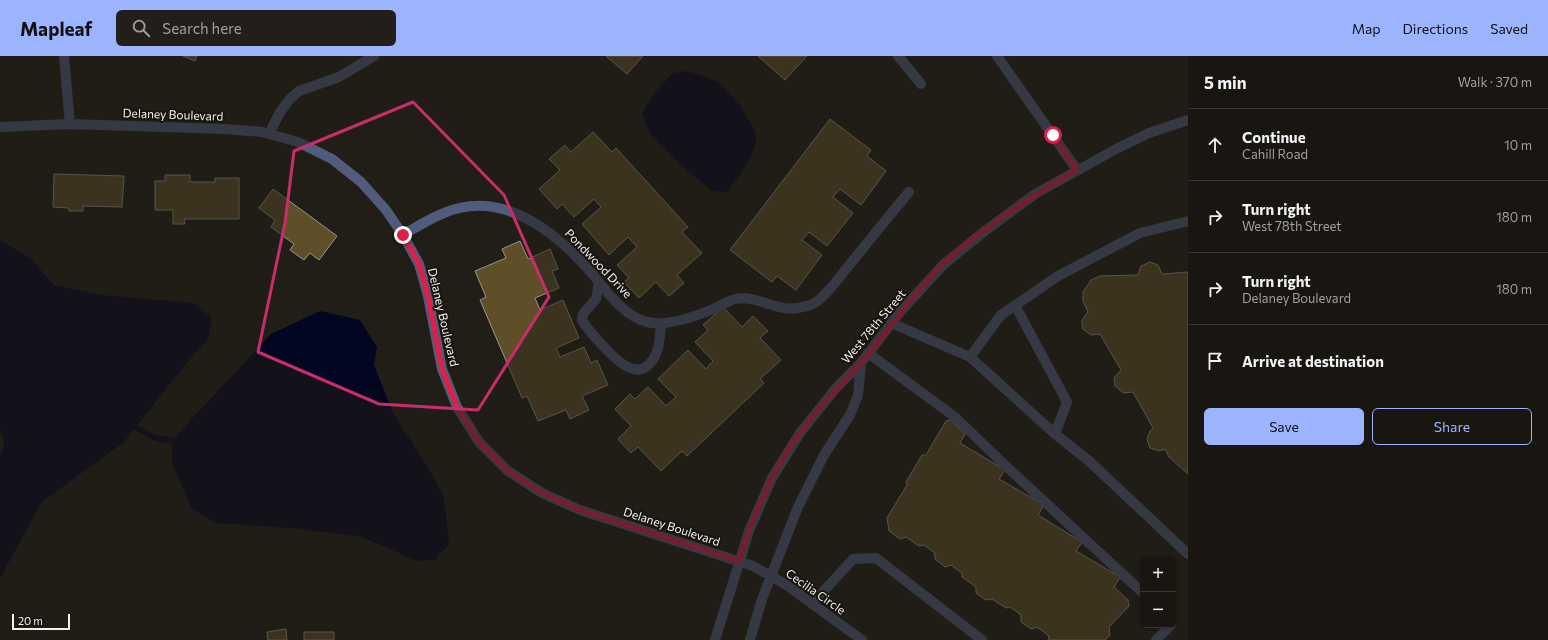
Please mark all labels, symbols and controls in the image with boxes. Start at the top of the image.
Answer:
search box [116,10,396,46]
text: Mapleaf [20,17,92,40]
icon: search [130,17,152,39]
text: Search here [162,19,242,37]
text: Map [1352,20,1381,37]
text: Directions [1403,20,1468,37]
text: Saved [1490,20,1528,37]
text: 5 min [1204,72,1247,93]
text: Walk · 370 m [1458,74,1532,90]
street label: Delaney Boulevard [122,105,224,123]
route start [1044,126,1062,144]
text: Continue [1242,128,1306,146]
icon: ahead [1204,134,1226,156]
text: 10 m [1504,137,1532,153]
text: Cahill Road [1242,146,1308,162]
text: Turn right [1242,200,1311,218]
icon: right [1204,206,1226,228]
text: 180 m [1496,209,1532,225]
text: West 78th Street [1242,218,1342,234]
route end [394,226,412,244]
street label: Pondwood Drive [563,226,635,300]
street label: Delaney Boulevard [426,266,462,368]
text: Turn right [1242,272,1311,290]
icon: right [1204,278,1226,300]
text: 180 m [1496,281,1532,297]
street label: West 78th Street [838,286,908,366]
text: Delaney Boulevard [1242,290,1351,306]
icon: arrive [1204,350,1226,372]
text: Arrive at destination [1242,352,1384,370]
button: Save [1204,408,1364,445]
button: Share [1372,408,1532,445]
street label: Delaney Boulevard [622,504,722,548]
map controls [1140,556,1176,628]
button: + [1140,556,1176,592]
street label: Cecilia Circle [784,565,848,617]
button: − [1140,592,1176,628]
scale bar [12,612,70,631]
text: 20 m [18,614,43,627]

